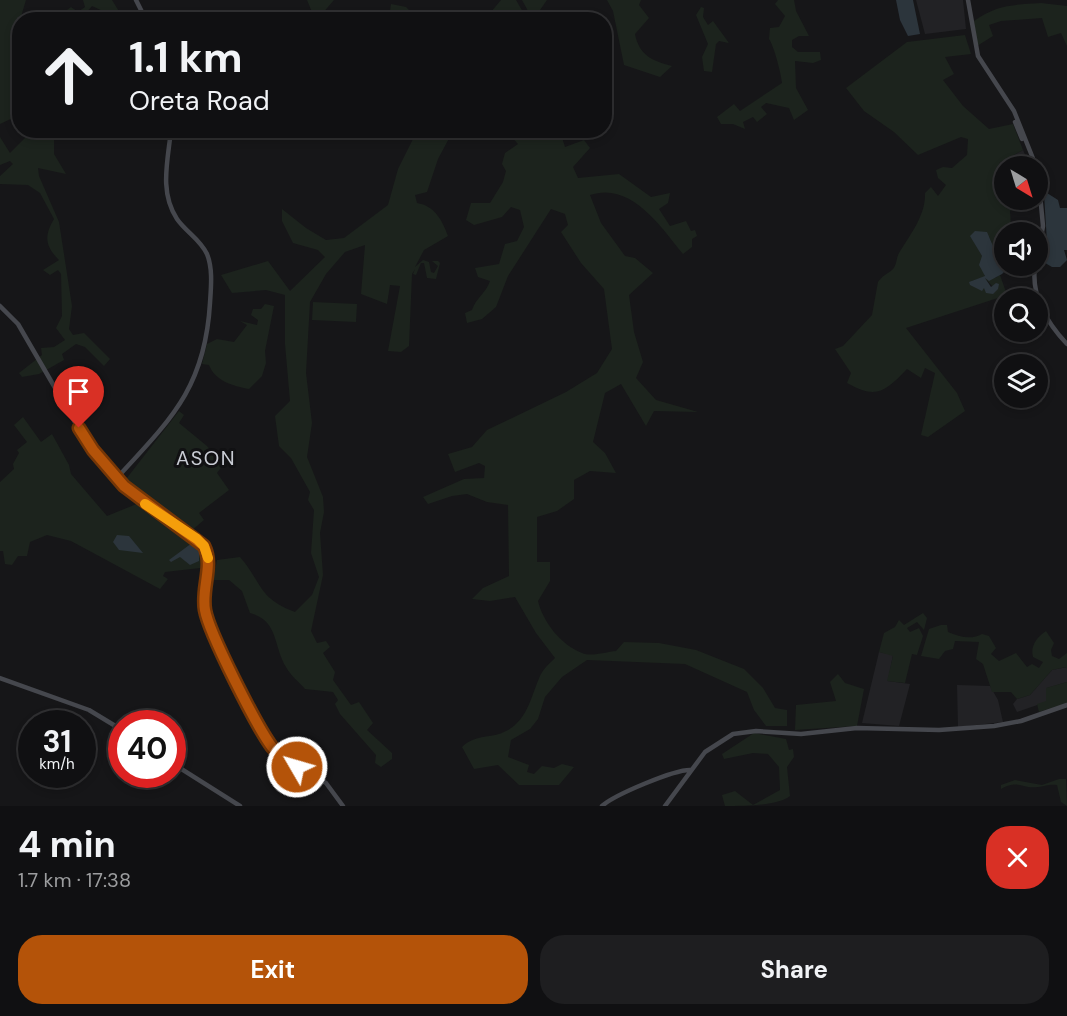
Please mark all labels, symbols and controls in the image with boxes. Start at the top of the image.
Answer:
text: 1.1 km [129,30,242,85]
icon: ahead [30,36,108,114]
text: Oreta Road [129,83,270,118]
north arrow [994,156,1048,210]
map controls [994,156,1048,408]
button: sound [994,222,1048,276]
button: search [994,288,1048,342]
button: layers [994,354,1048,408]
pin [53,366,104,428]
icon: arrive [62,375,95,408]
district label: ASON [176,445,236,471]
speed limit sign: 40 [108,710,186,788]
text: 31 [43,722,71,761]
position arrow [265,735,329,799]
text: km/h [39,754,75,774]
text: 4 min [18,821,116,868]
button: close [986,826,1049,889]
text: 1.7 km · 17:38 [18,867,131,893]
button: Exit [18,935,528,1004]
button: Share [540,935,1049,1004]

